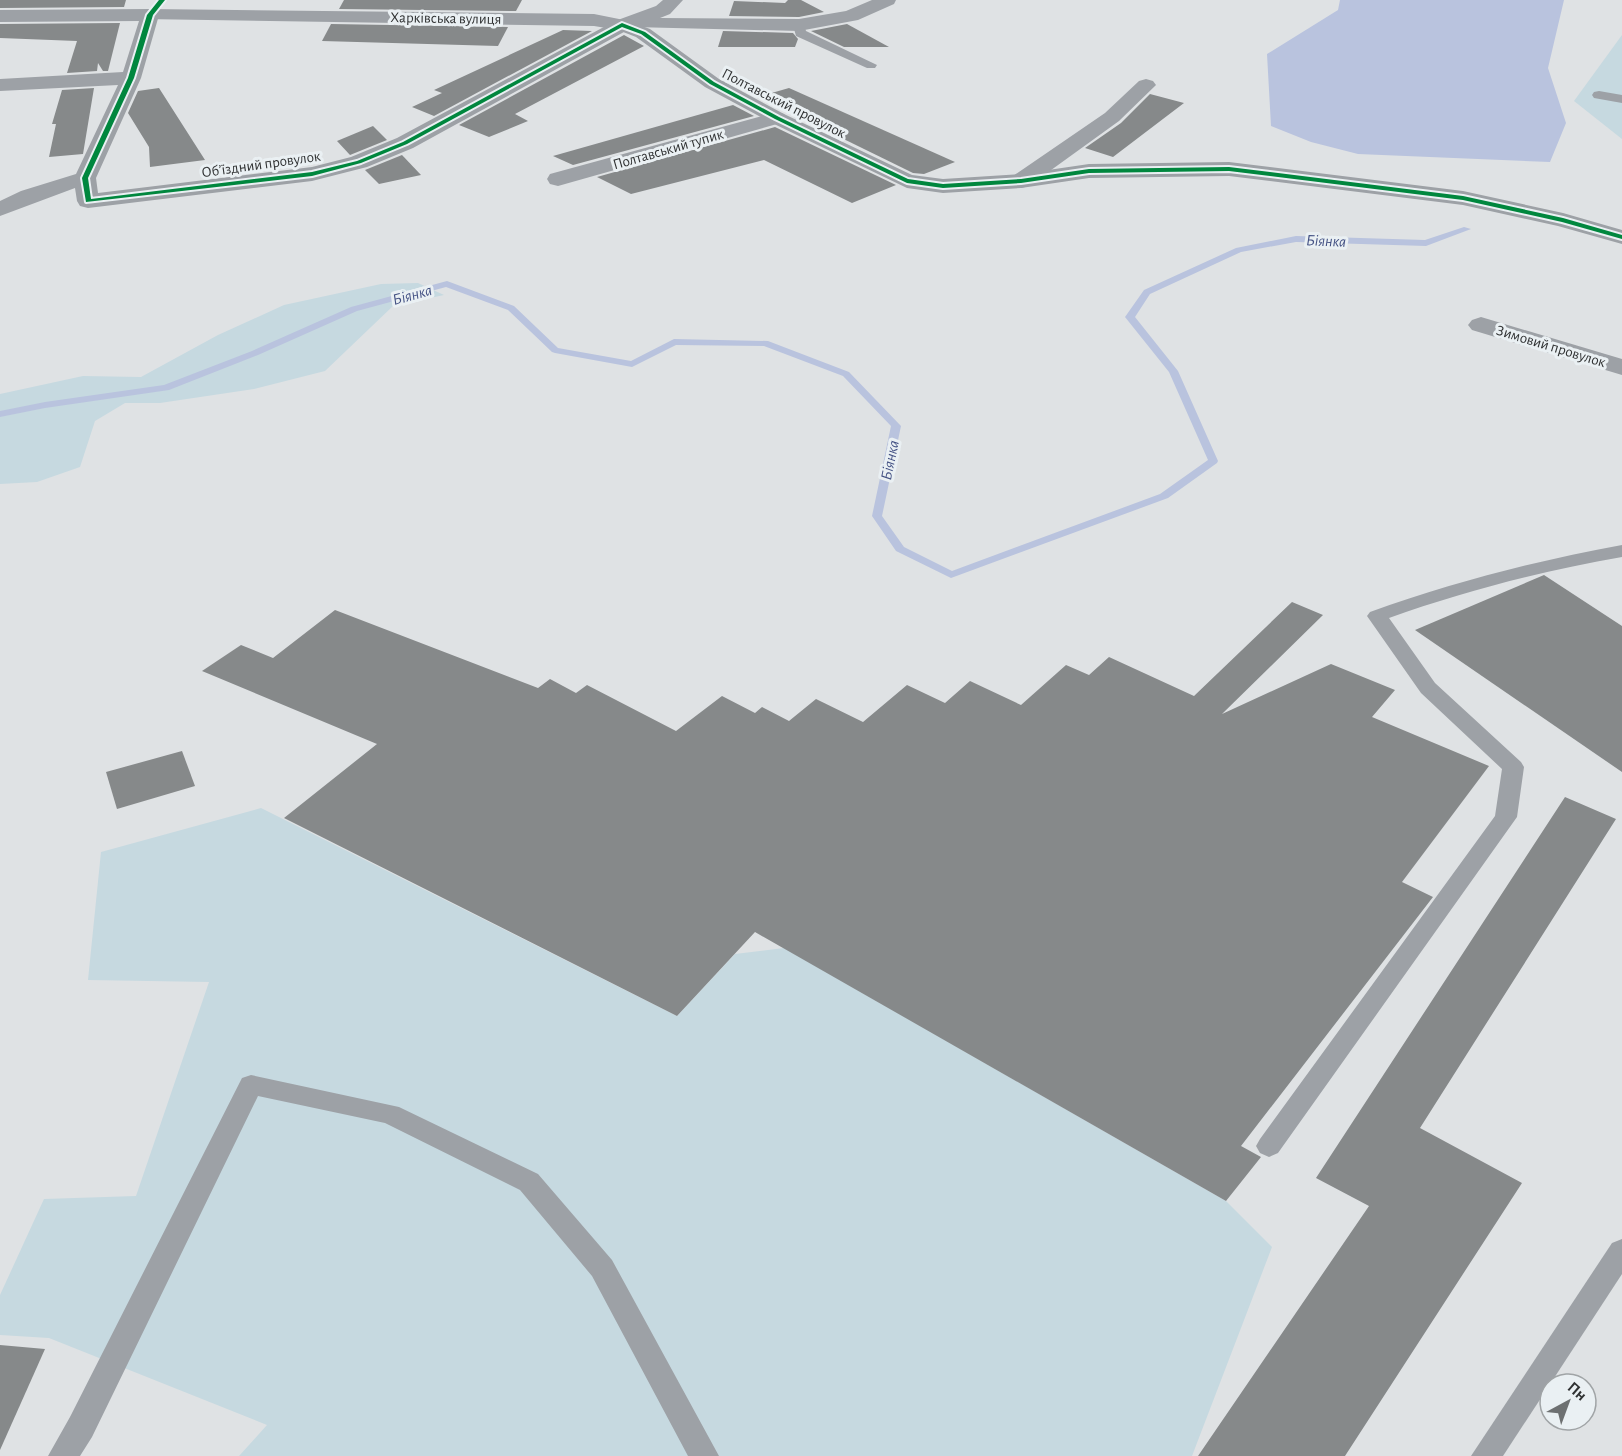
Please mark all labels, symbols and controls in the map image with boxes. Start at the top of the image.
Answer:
street label: Харківська вулиця [390,10,502,27]
street label: Полтавський провулок [719,66,848,141]
street label: Полтавський тупик [611,126,725,172]
street label: Обʼїздний провулок [201,149,322,180]
water label: Біянка [1306,232,1346,250]
water label: Біянка [391,282,434,308]
street label: Зимовий провулок [1494,323,1607,370]
water label: Біянка [878,439,902,482]
north arrow [1538,1372,1598,1432]
text: Пн [1565,1379,1590,1404]

